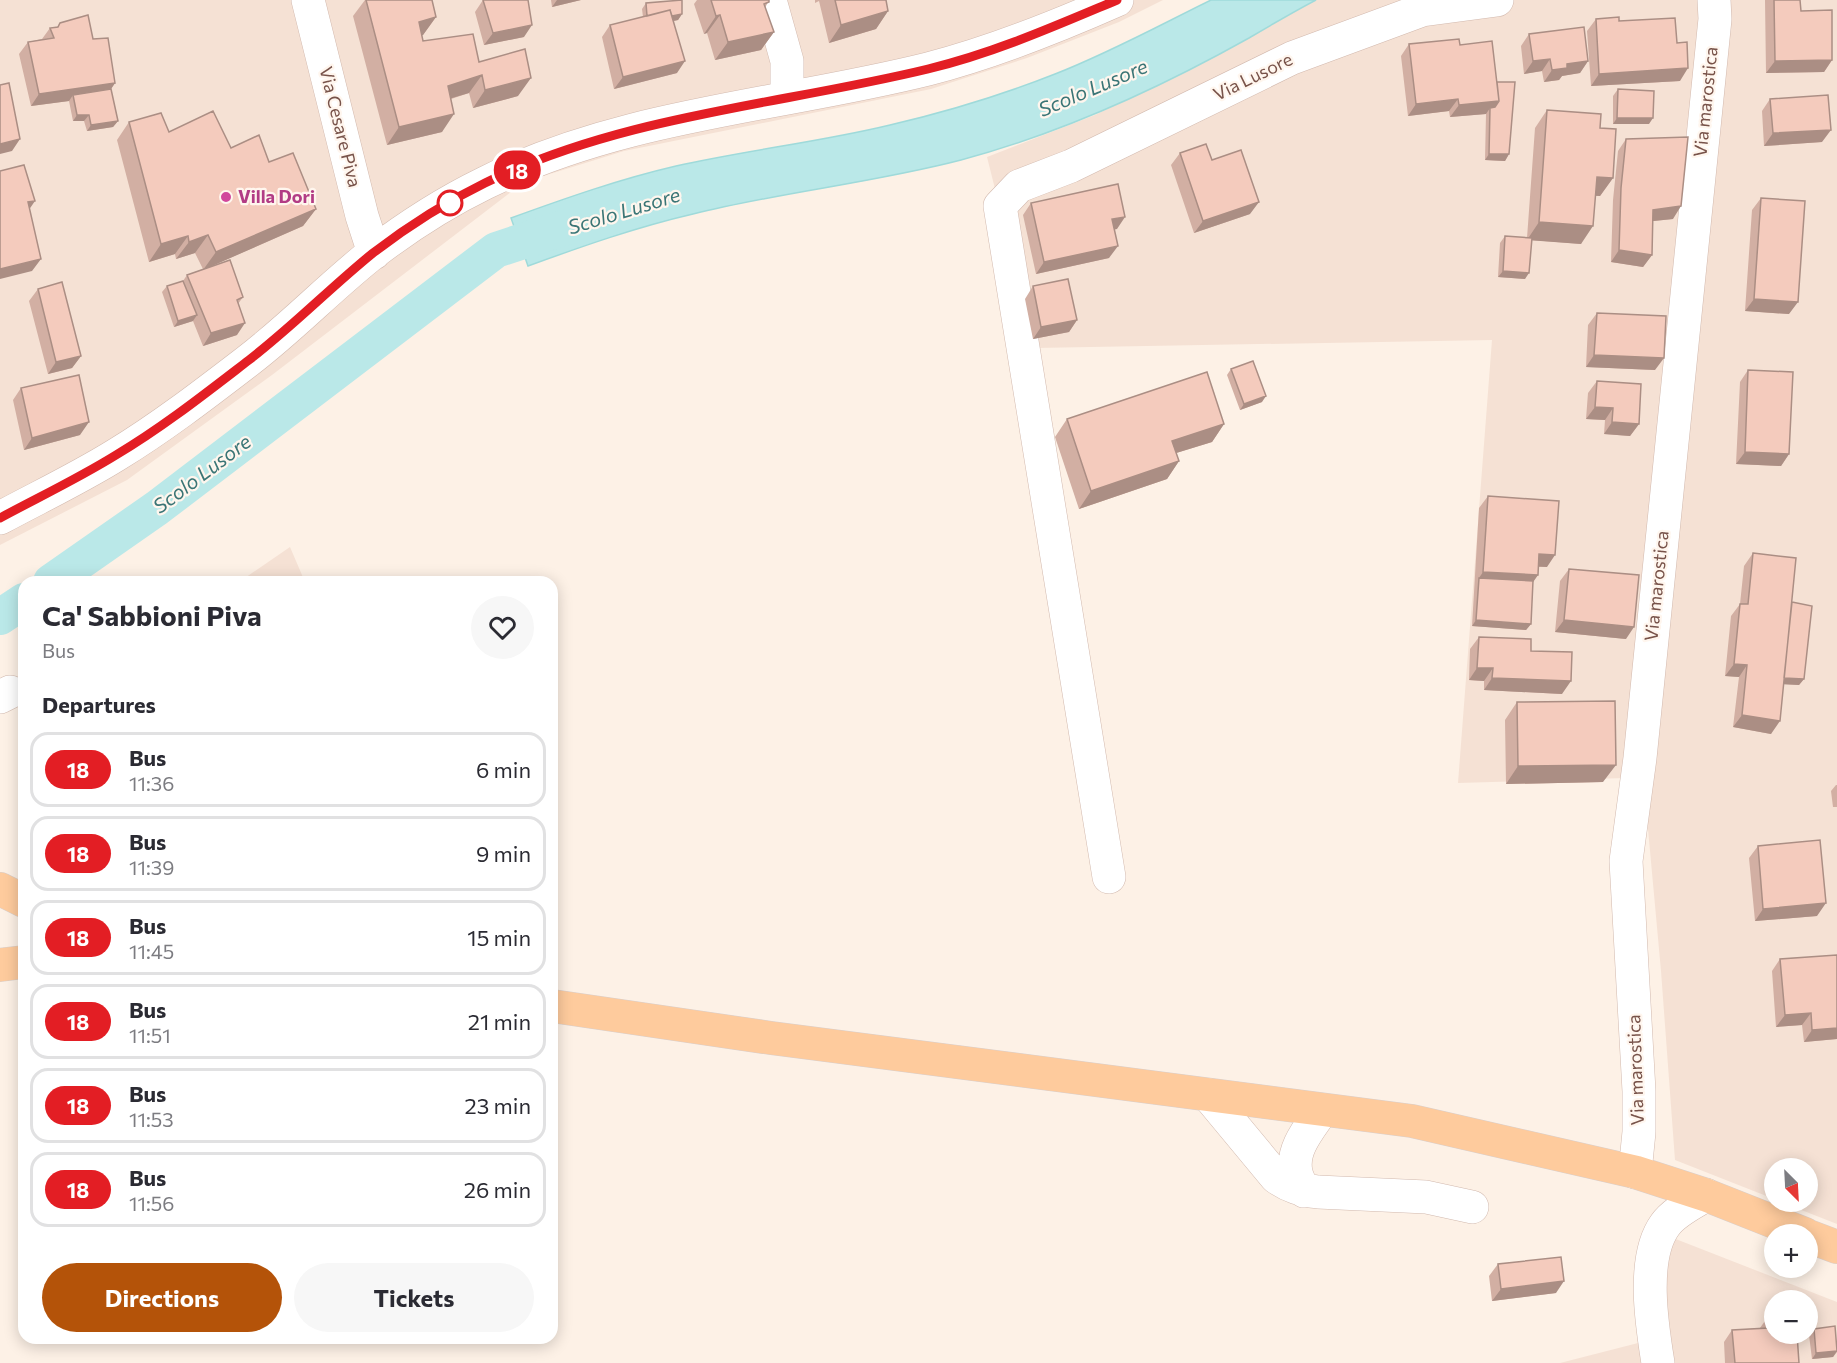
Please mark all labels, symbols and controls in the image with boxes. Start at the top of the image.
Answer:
street label: Via marostica [1688,46,1722,158]
street label: Via Lusore [1209,47,1296,105]
water label: Scolo Lusore [1034,53,1151,121]
street label: Via Cesare Piva [315,64,367,189]
line badge: 18 [490,150,544,190]
text: 18 [506,158,528,183]
water label: Scolo Lusore [565,181,683,239]
place label: Villa Dori [238,185,315,207]
marker: Villa Dori [219,190,233,204]
unlabelled marker [437,190,463,216]
water label: Scolo Lusore [148,428,255,518]
street label: Via marostica [1639,530,1673,642]
button: heart [471,596,534,659]
text: Ca' Sabbioni Piva [42,598,262,632]
text: Bus [42,638,75,662]
text: Departures [42,691,156,718]
text: Bus [129,744,166,771]
text: 6 min [476,756,531,783]
text: 18 [67,757,89,782]
text: 11:36 [129,771,174,795]
text: Bus [129,828,166,855]
text: 9 min [476,840,531,867]
text: 18 [67,841,89,866]
text: 11:39 [129,855,174,879]
text: Bus [129,912,166,939]
text: 15 min [467,924,531,951]
text: 18 [67,925,89,950]
text: 11:45 [129,939,174,963]
text: Bus [129,996,166,1023]
text: 21 min [468,1008,531,1035]
text: 18 [67,1009,89,1034]
street label: Via marostica [1622,1014,1648,1126]
text: 11:51 [129,1023,171,1047]
text: Bus [129,1080,166,1107]
text: 23 min [465,1092,531,1119]
text: 18 [67,1093,89,1118]
text: 11:53 [129,1107,174,1131]
north arrow [1764,1158,1818,1212]
map controls [1764,1158,1818,1344]
text: Bus [129,1164,166,1191]
text: 26 min [464,1176,531,1203]
text: 18 [67,1177,89,1202]
text: 11:56 [129,1191,174,1215]
button: + [1764,1224,1818,1278]
button: Directions [42,1263,282,1332]
button: Tickets [294,1263,534,1332]
button: − [1764,1290,1818,1344]

